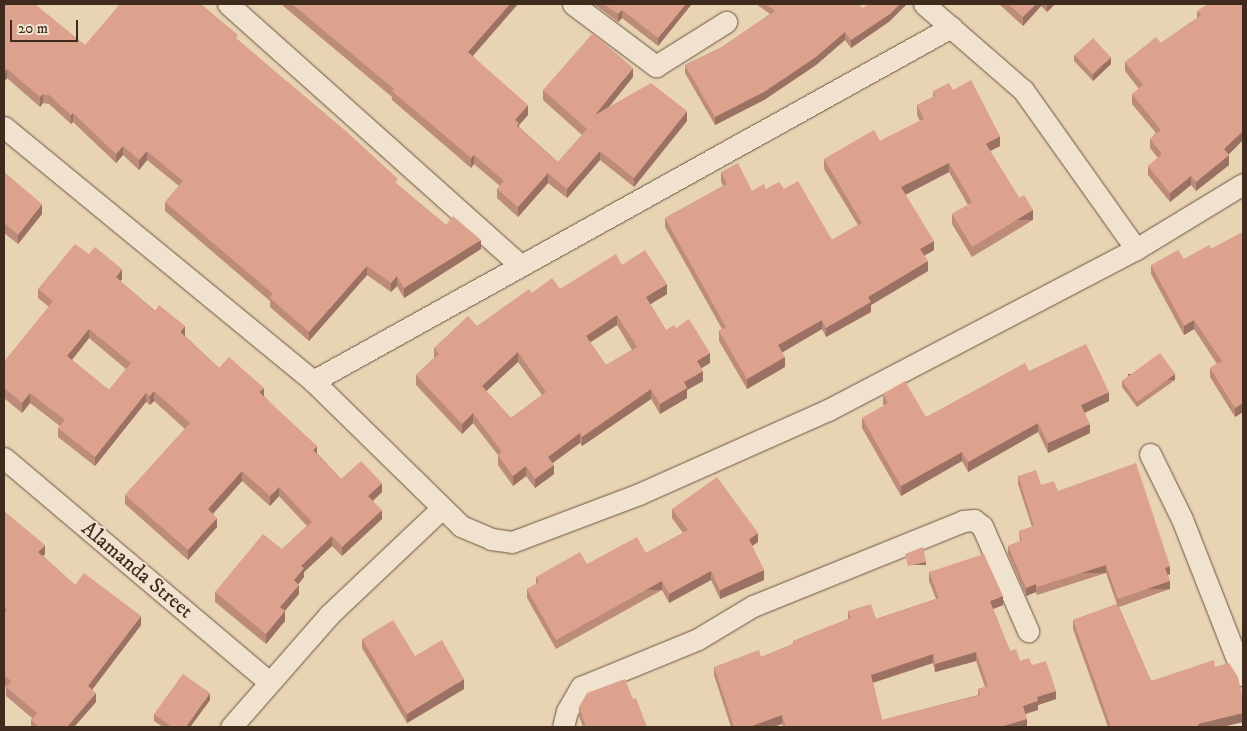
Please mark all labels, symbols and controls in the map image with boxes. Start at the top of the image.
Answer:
scale bar [12,10,80,42]
text: 20 m [18,19,48,38]
street label: Alamanda Street [76,516,198,624]

